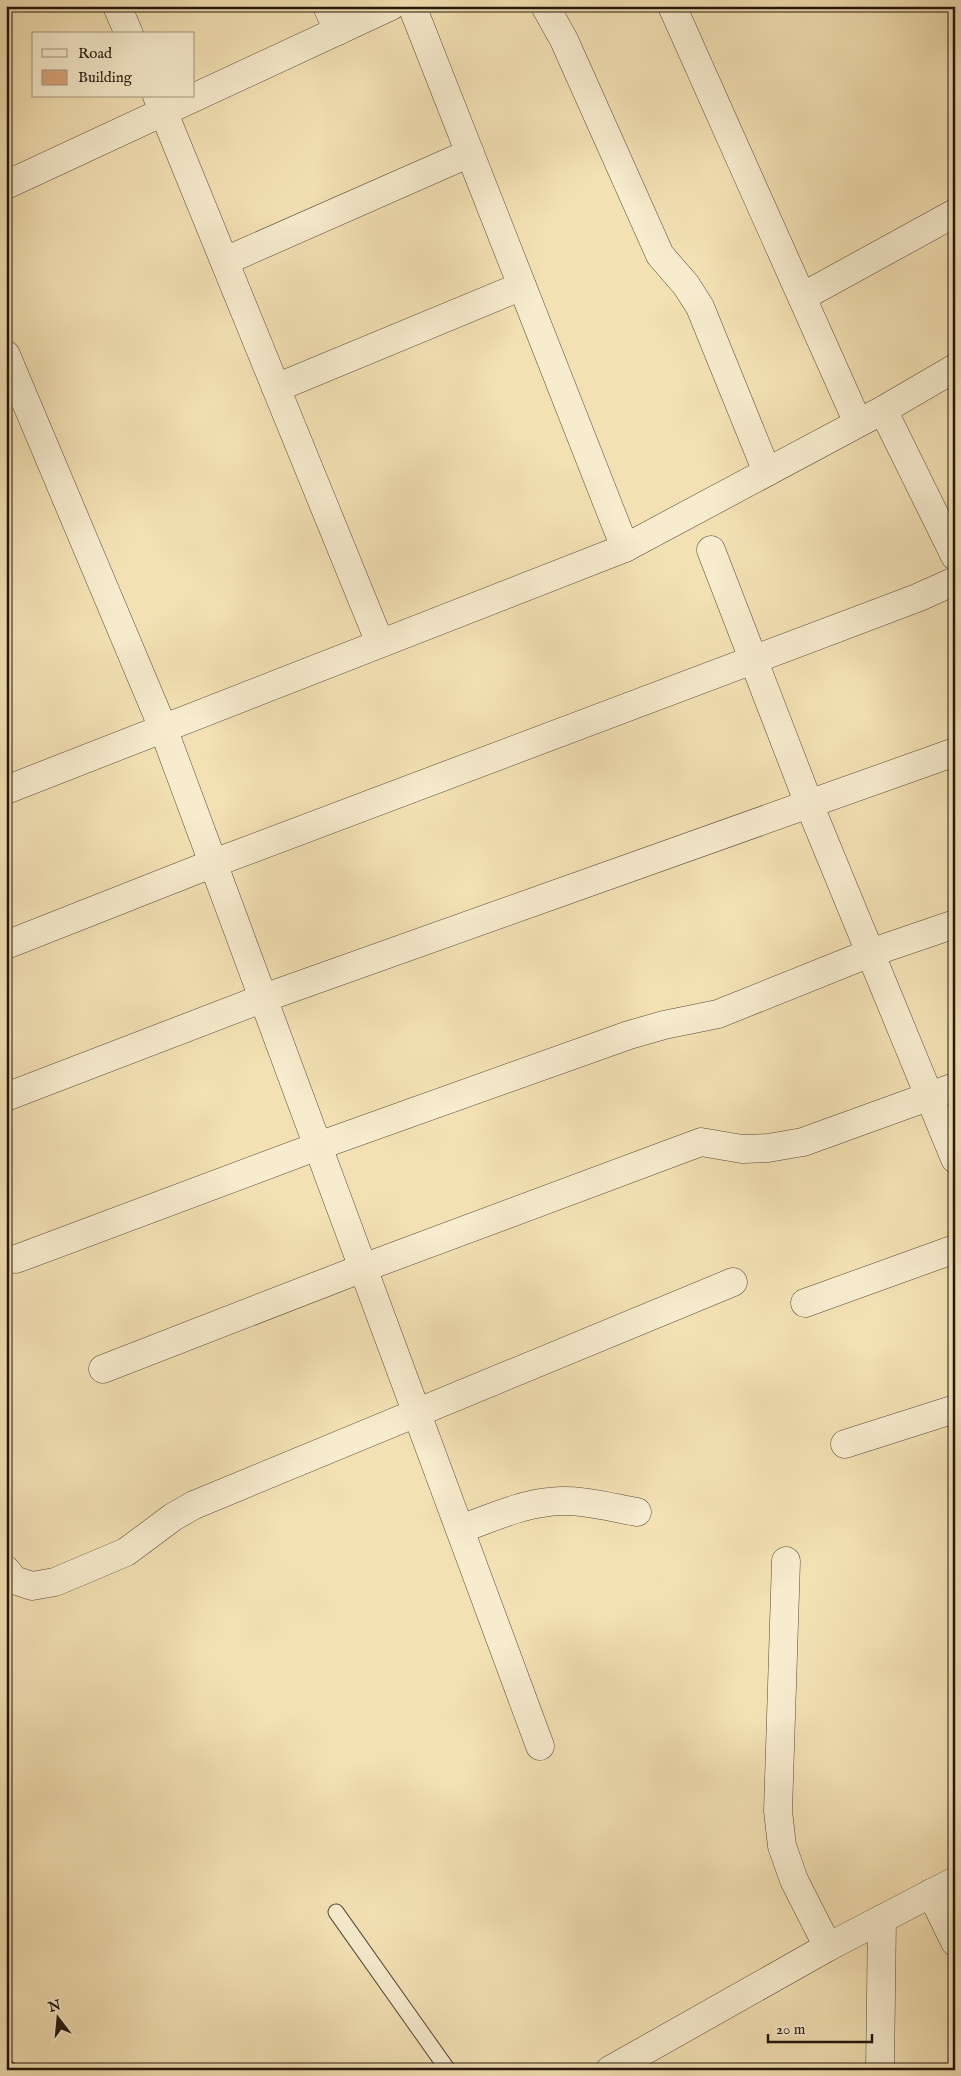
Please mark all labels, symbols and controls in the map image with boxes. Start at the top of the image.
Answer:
legend [32,32,195,98]
text: Road [78,44,113,63]
text: Building [78,68,133,87]
north arrow [32,1994,82,2044]
text: N [45,1996,63,2017]
scale bar [768,2011,872,2043]
text: 20 m [776,2020,806,2039]

